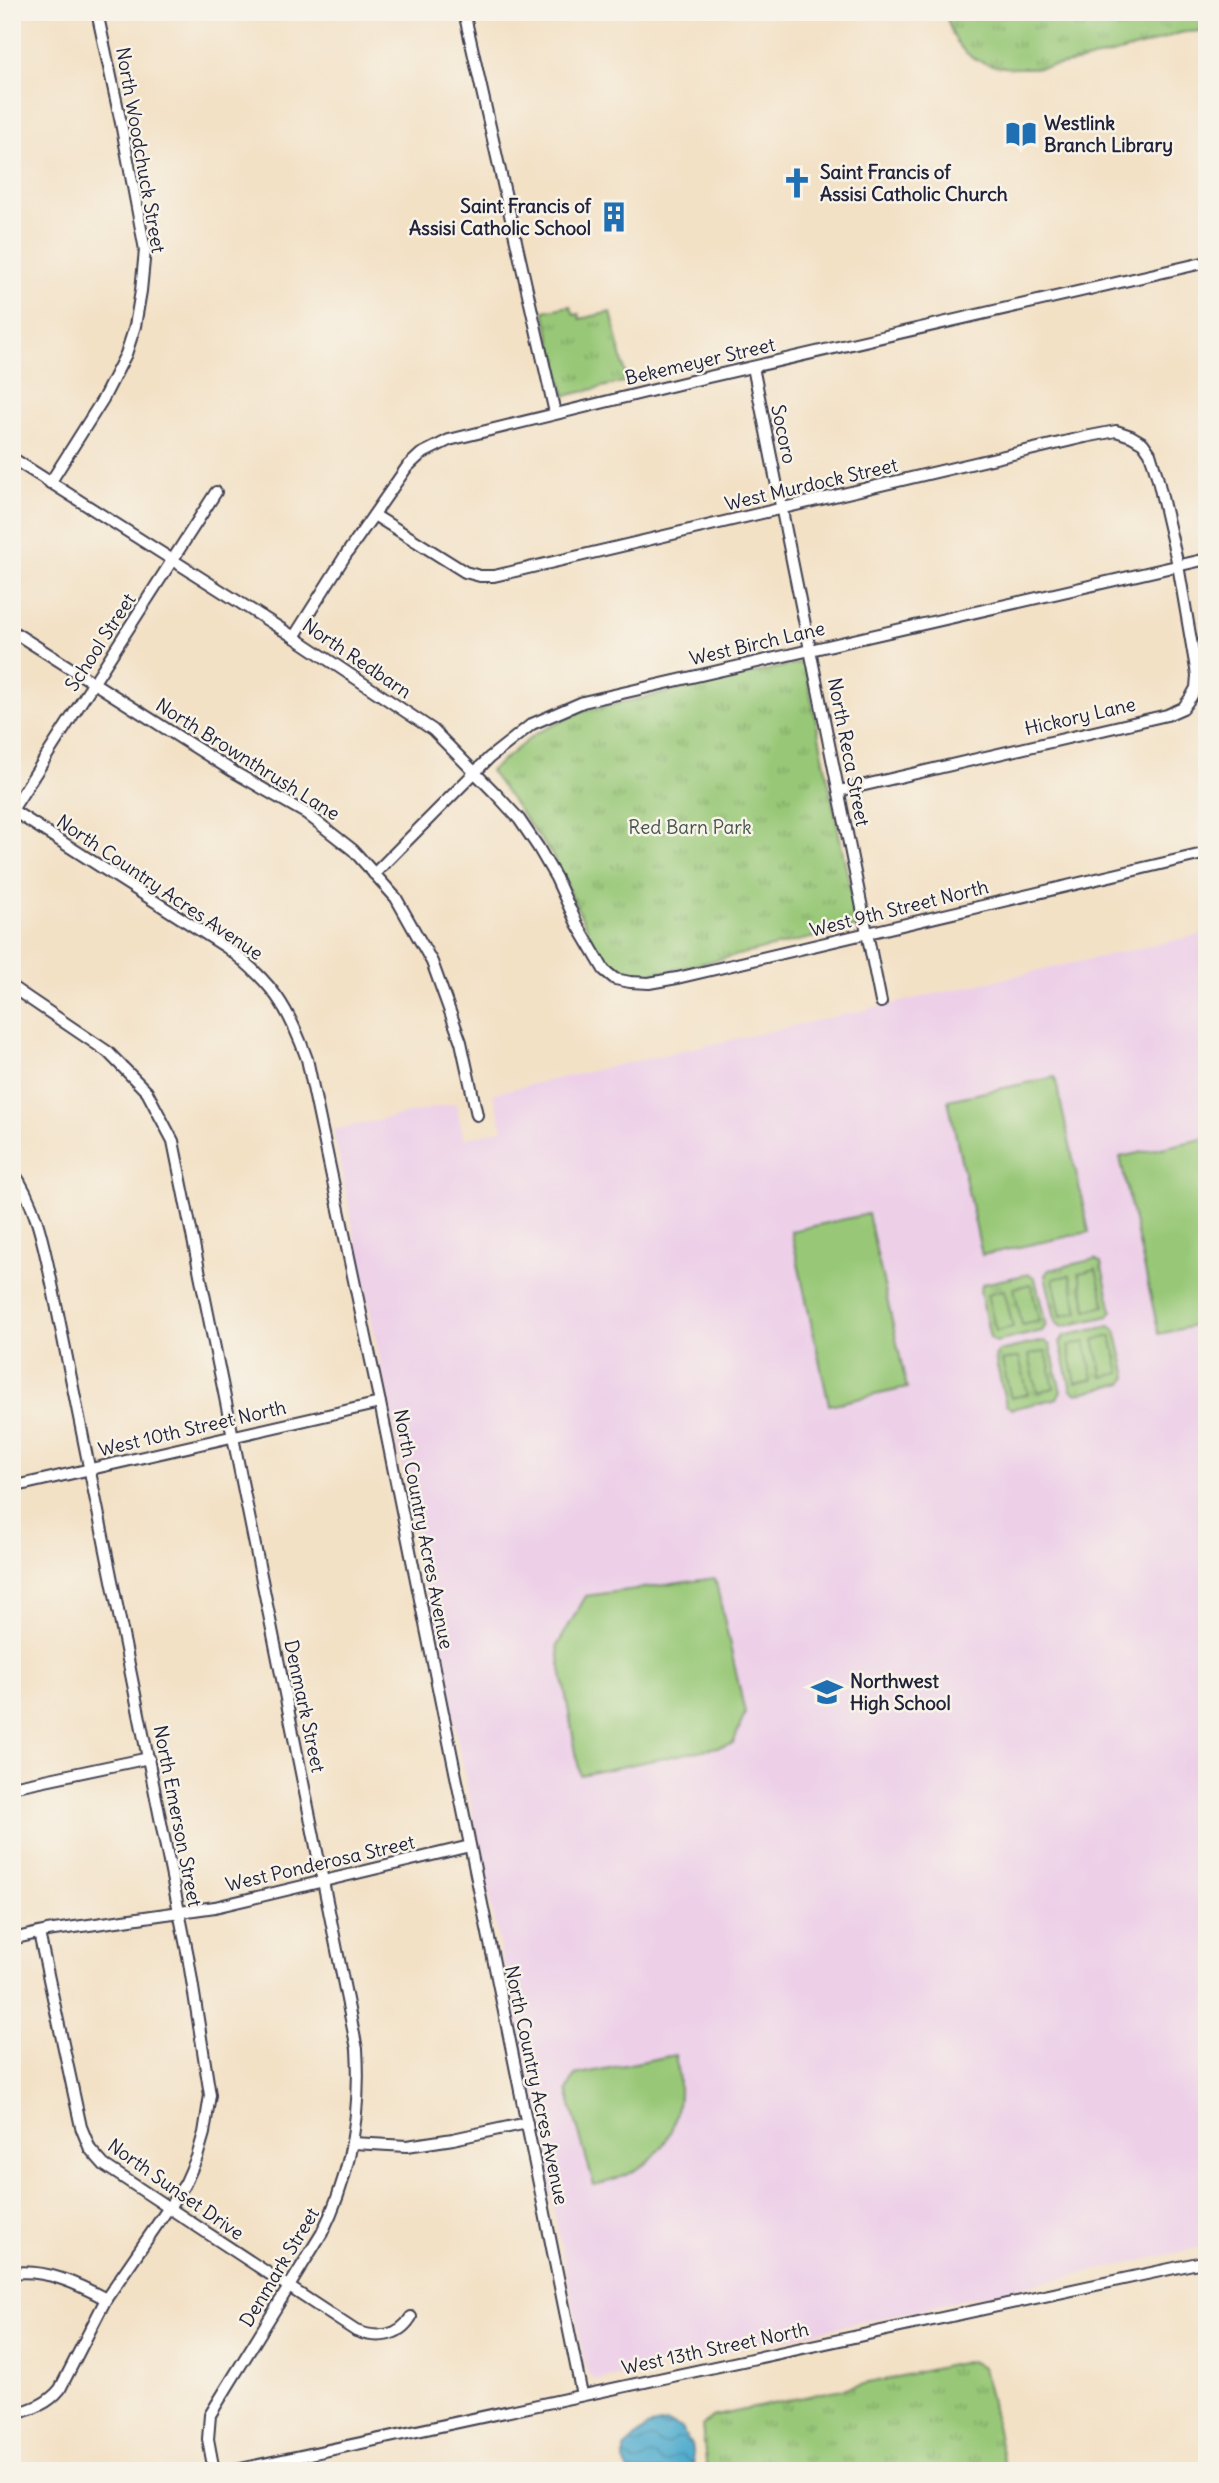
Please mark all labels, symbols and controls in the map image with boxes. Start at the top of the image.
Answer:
street label: North Woodchuck Street [111,45,171,255]
place label: Westlink Branch Library [1044,111,1173,157]
library icon: Westlink Branch Library [1004,117,1038,151]
place label: Saint Francis of Assisi Catholic Church [820,160,1008,206]
church icon: Saint Francis of Assisi Catholic Church [780,166,814,200]
place label: Saint Francis of Assisi Catholic School [409,194,592,240]
building icon: Saint Francis of Assisi Catholic School [597,200,631,234]
street label: Bekemeyer Street [623,332,777,390]
street label: Socoro [766,402,802,466]
street label: West Murdock Street [722,452,900,516]
street label: School Street [59,588,141,696]
street label: North Redbarn [298,613,416,703]
street label: West Birch Lane [687,616,827,670]
street label: North Reca Street [823,676,875,828]
street label: Hickory Lane [1022,692,1138,740]
street label: North Brownthrush Lane [152,693,344,825]
street label: North Country Acres Avenue [52,809,268,965]
park label: Red Barn Park [628,815,752,839]
street label: West 9th Street North [807,874,991,942]
street label: West 10th Street North [96,1395,288,1461]
street label: North Country Acres Avenue [389,1407,459,1651]
street label: Denmark Street [279,1638,331,1774]
place label: Northwest High School [850,1669,951,1715]
school or university icon: Northwest High School [810,1675,844,1709]
street label: North Emerson Street [149,1723,207,1909]
street label: West Ponderosa Street [223,1830,417,1896]
street label: North Country Acres Avenue [500,1963,574,2207]
street label: North Sunset Drive [103,2133,249,2245]
street label: Denmark Street [234,2203,324,2331]
street label: West 13th Street North [619,2316,811,2380]

